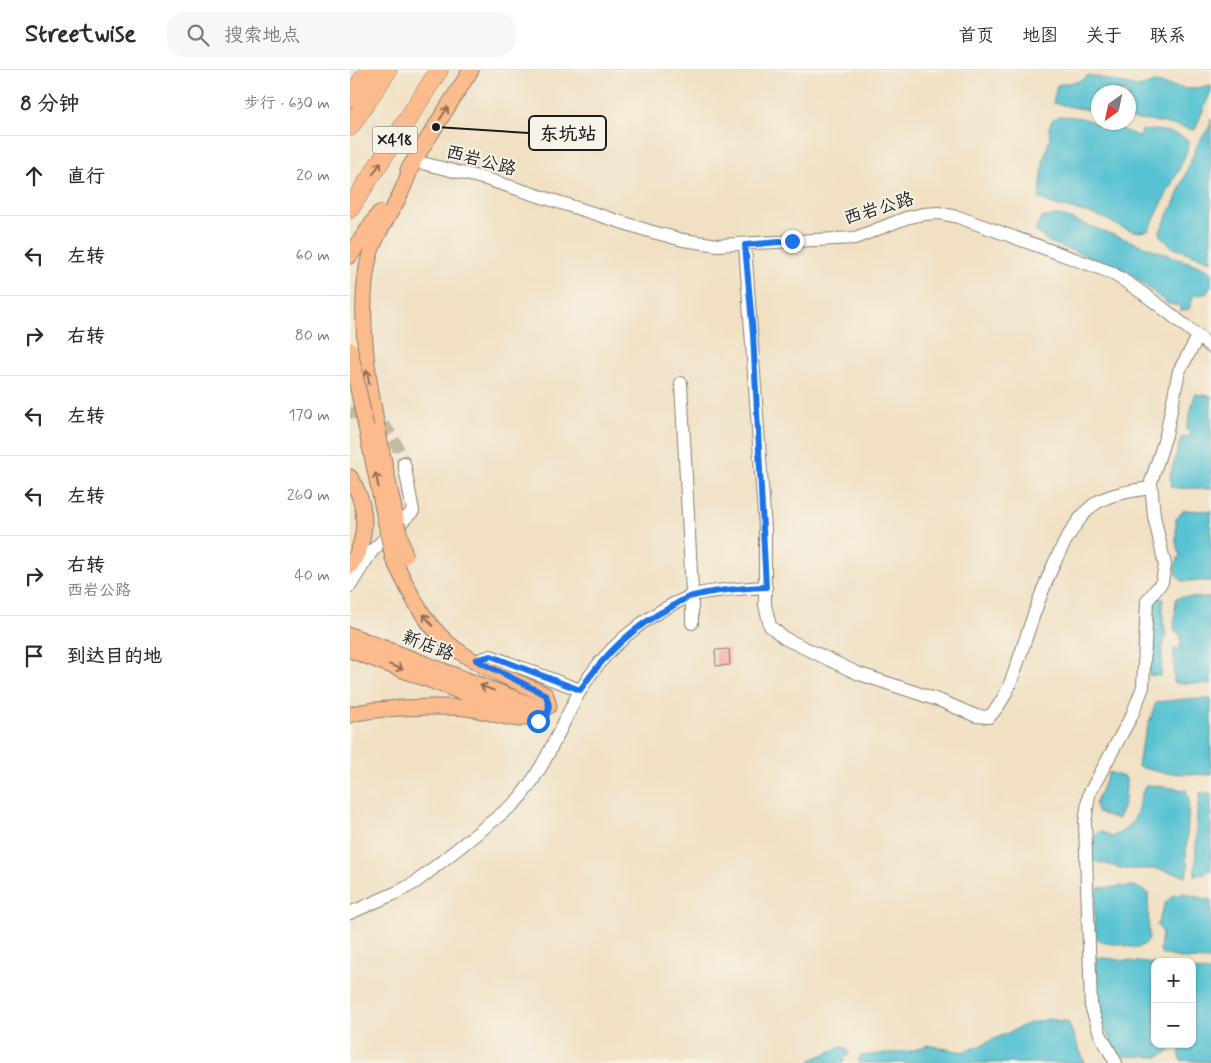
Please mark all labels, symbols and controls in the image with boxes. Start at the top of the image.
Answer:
search box [166,12,516,57]
text: Streetwise [25,19,136,50]
icon: search [184,21,212,49]
text: 搜索地点 [224,23,300,48]
text: 首页 [958,24,994,48]
text: 地图 [1022,24,1058,48]
text: 关于 [1086,24,1122,48]
text: 联系 [1150,24,1186,48]
north arrow [1091,85,1136,130]
text: 8 分钟 [20,90,80,118]
text: 步行 · 630 m [244,93,330,114]
one-way arrow [440,106,450,120]
callout: 东坑站 [529,116,606,150]
text: 东坑站 [539,122,597,147]
road number: X418 [372,126,418,154]
street label: 西岩公路 [443,140,519,182]
one-way arrow [372,161,382,175]
icon: ahead [20,162,48,190]
text: 直行 [67,164,105,189]
text: 20 m [296,165,330,186]
street label: 西岩公路 [841,187,917,231]
route end [781,230,804,253]
icon: left [20,242,48,270]
text: 左转 [67,244,105,269]
text: 60 m [296,245,330,266]
icon: right [20,322,48,350]
text: 右转 [67,324,105,349]
text: 80 m [295,325,330,346]
one-way arrow [362,369,372,385]
icon: left [20,402,48,430]
text: 左转 [67,404,105,429]
text: 170 m [288,405,330,426]
one-way arrow [372,473,381,489]
icon: left [20,482,48,510]
text: 左转 [67,484,105,509]
text: 260 m [287,485,330,506]
text: 右转 [67,553,105,578]
icon: right [20,562,48,590]
text: 40 m [294,565,330,586]
text: 西岩公路 [67,580,131,601]
one-way arrow [423,613,433,627]
street label: 新店路 [398,625,458,667]
icon: arrive [20,642,48,670]
text: 到达目的地 [67,644,162,669]
one-way arrow [388,663,403,672]
one-way arrow [480,683,495,692]
route start [527,710,550,733]
map controls [1151,958,1196,1048]
button: + [1151,958,1196,1003]
button: − [1151,1003,1196,1048]

